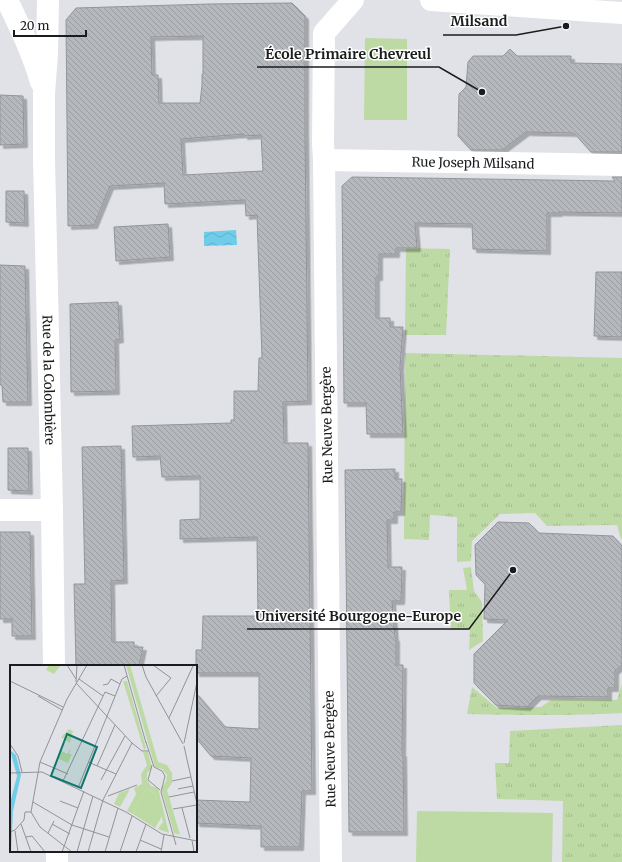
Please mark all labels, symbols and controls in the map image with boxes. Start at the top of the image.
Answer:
callout: Milsand [443,9,516,35]
scale bar [14,12,86,38]
text: Milsand [451,12,508,30]
text: 20 m [20,18,49,33]
callout: École Primaire Chevreul [257,41,439,67]
text: École Primaire Chevreul [265,45,431,63]
street label: Rue Joseph Milsand [411,153,535,172]
street label: Rue de la Colombière [39,315,59,445]
street label: Rue Neuve Bergère [317,366,337,484]
callout: Université Bourgogne-Europe [247,603,469,629]
text: Université Bourgogne-Europe [255,607,462,625]
inset map [10,665,197,852]
street label: Rue Neuve Bergère [320,690,340,808]

